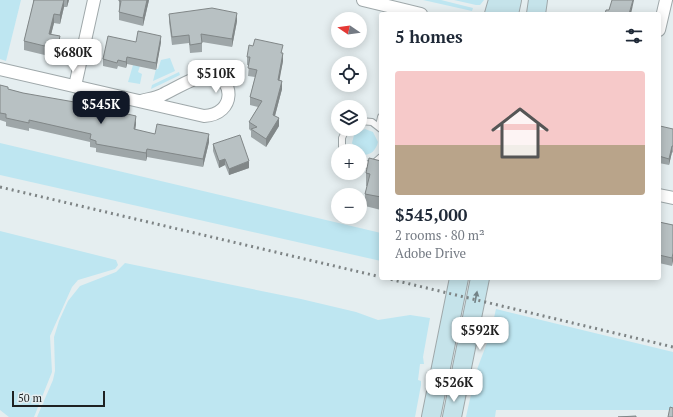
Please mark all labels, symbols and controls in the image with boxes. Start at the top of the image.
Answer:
north arrow [331,12,367,48]
map controls [331,12,367,224]
text: 5 homes [395,25,463,48]
icon: filters [623,25,645,47]
pin: $680K [45,39,101,73]
text: $680K [54,43,92,61]
button: locate [331,56,367,92]
pin: $510K [188,60,244,94]
text: $510K [197,64,235,82]
pin: $545K [73,91,129,125]
text: $545K [82,95,120,113]
icon: home [484,97,556,169]
button: layers [331,100,367,136]
button: + [331,144,367,180]
button: − [331,188,367,224]
text: $545,000 [395,203,467,226]
text: 2 rooms · 80 m² [395,226,485,244]
text: Adobe Drive [395,244,466,262]
one-way arrow [474,290,480,303]
pin: $592K [452,317,508,351]
text: $592K [461,321,499,339]
pin: $526K [426,369,482,403]
text: $526K [435,373,473,391]
scale bar [12,389,105,408]
text: 50 m [18,391,42,405]

